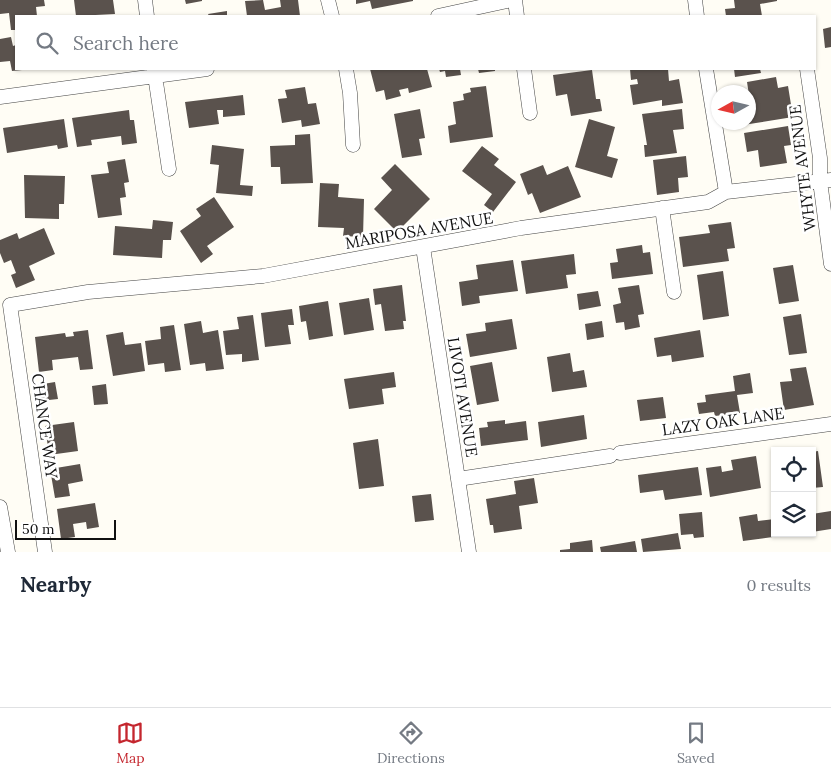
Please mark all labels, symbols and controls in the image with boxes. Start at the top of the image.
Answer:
search box [15,15,816,70]
icon: search [33,29,61,57]
text: Search here [73,31,179,55]
north arrow [711,85,756,130]
street label: WHYTE AVENUE [784,104,820,232]
street label: MARIPOSA AVENUE [344,207,495,253]
street label: LIVOTI AVENUE [444,336,482,458]
street label: CHANCE WAY [28,372,62,481]
street label: LAZY OAK LANE [661,403,785,439]
map controls [771,447,816,537]
button: locate [771,447,816,492]
button: layers [771,492,816,537]
scale bar [15,517,116,540]
text: 50 m [22,520,55,538]
text: Nearby [20,571,91,598]
text: 0 results [746,575,811,595]
tab: Map [116,719,145,767]
tab: Directions [377,719,445,767]
tab: Saved [677,719,715,767]

